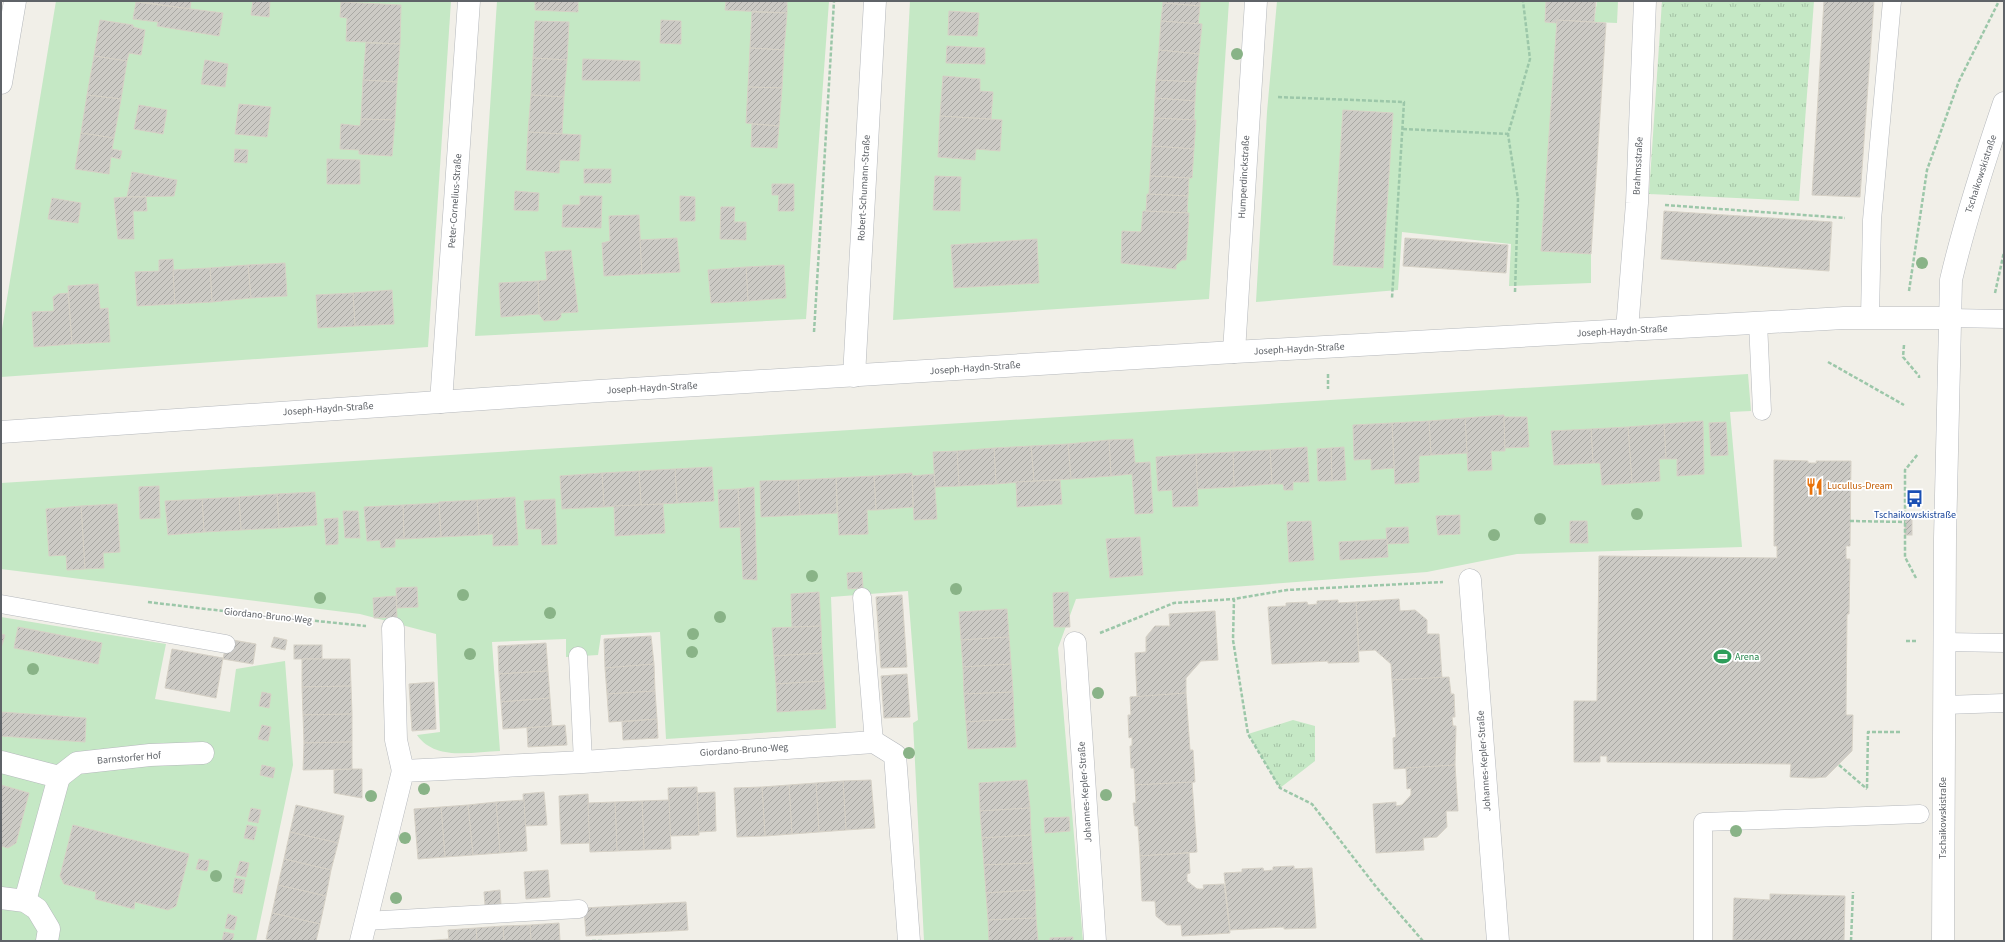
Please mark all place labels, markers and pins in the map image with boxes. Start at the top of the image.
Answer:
restaurant icon: Lucullus-Dream [1804,476,1824,496]
place label: Lucullus-Dream [1827,479,1893,493]
bus stop icon: Tschaikowskistraße [1905,488,1925,508]
place label: Tschaikowskistraße [1874,508,1956,522]
sports icon: Arena [1712,647,1732,667]
place label: Arena [1735,650,1759,664]

